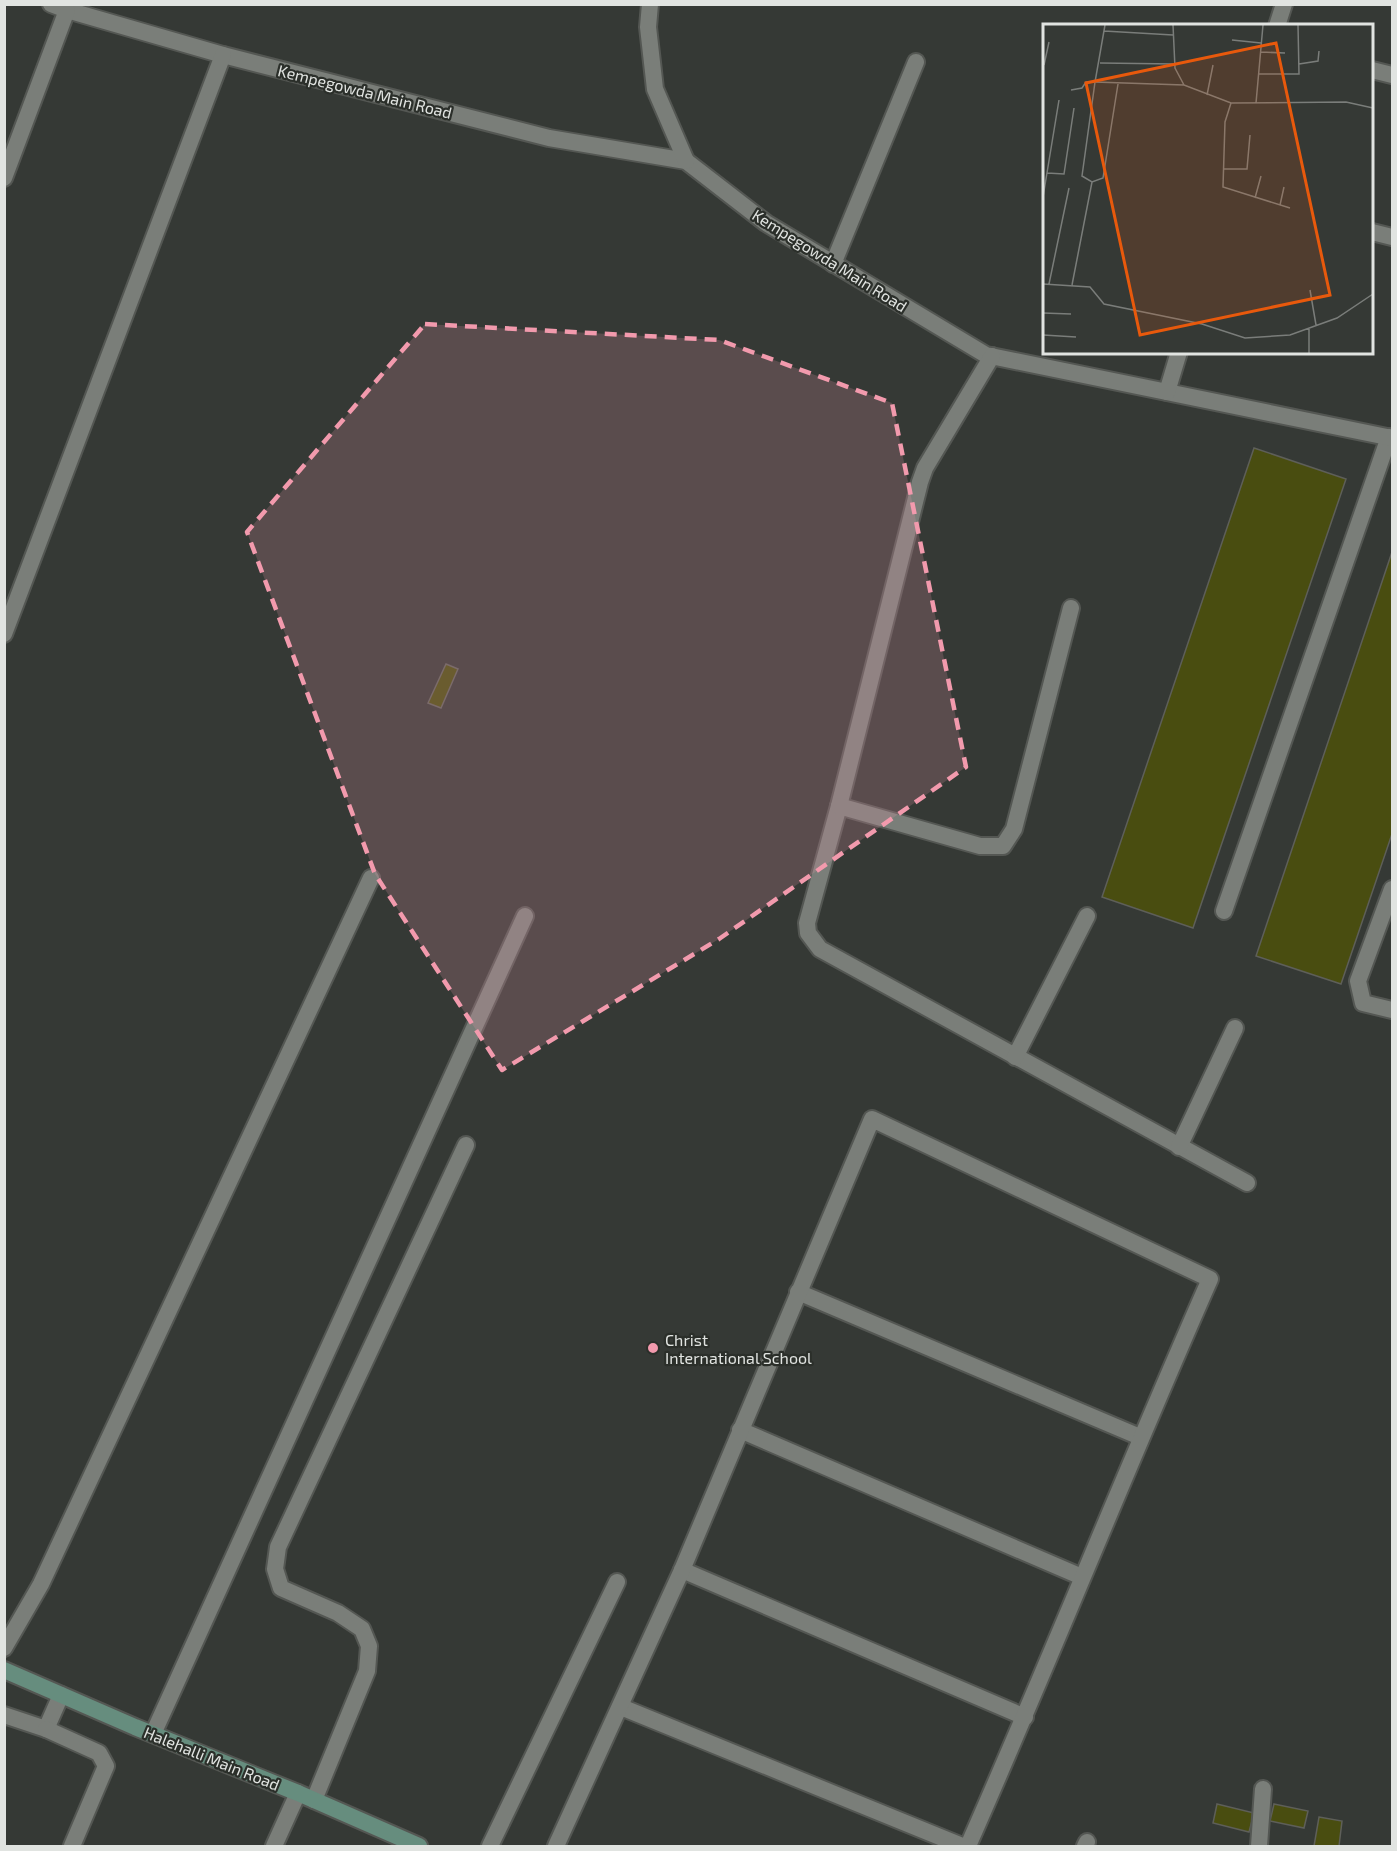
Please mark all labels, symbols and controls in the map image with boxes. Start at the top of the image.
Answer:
inset map [1043,24,1373,354]
street label: Kempegowda Main Road [276,60,454,122]
street label: Kempegowda Main Road [749,205,911,315]
place label: Christ International School [665,1330,812,1367]
marker: Christ International School [646,1341,660,1355]
street label: Halehalli Main Road [141,1722,283,1794]

